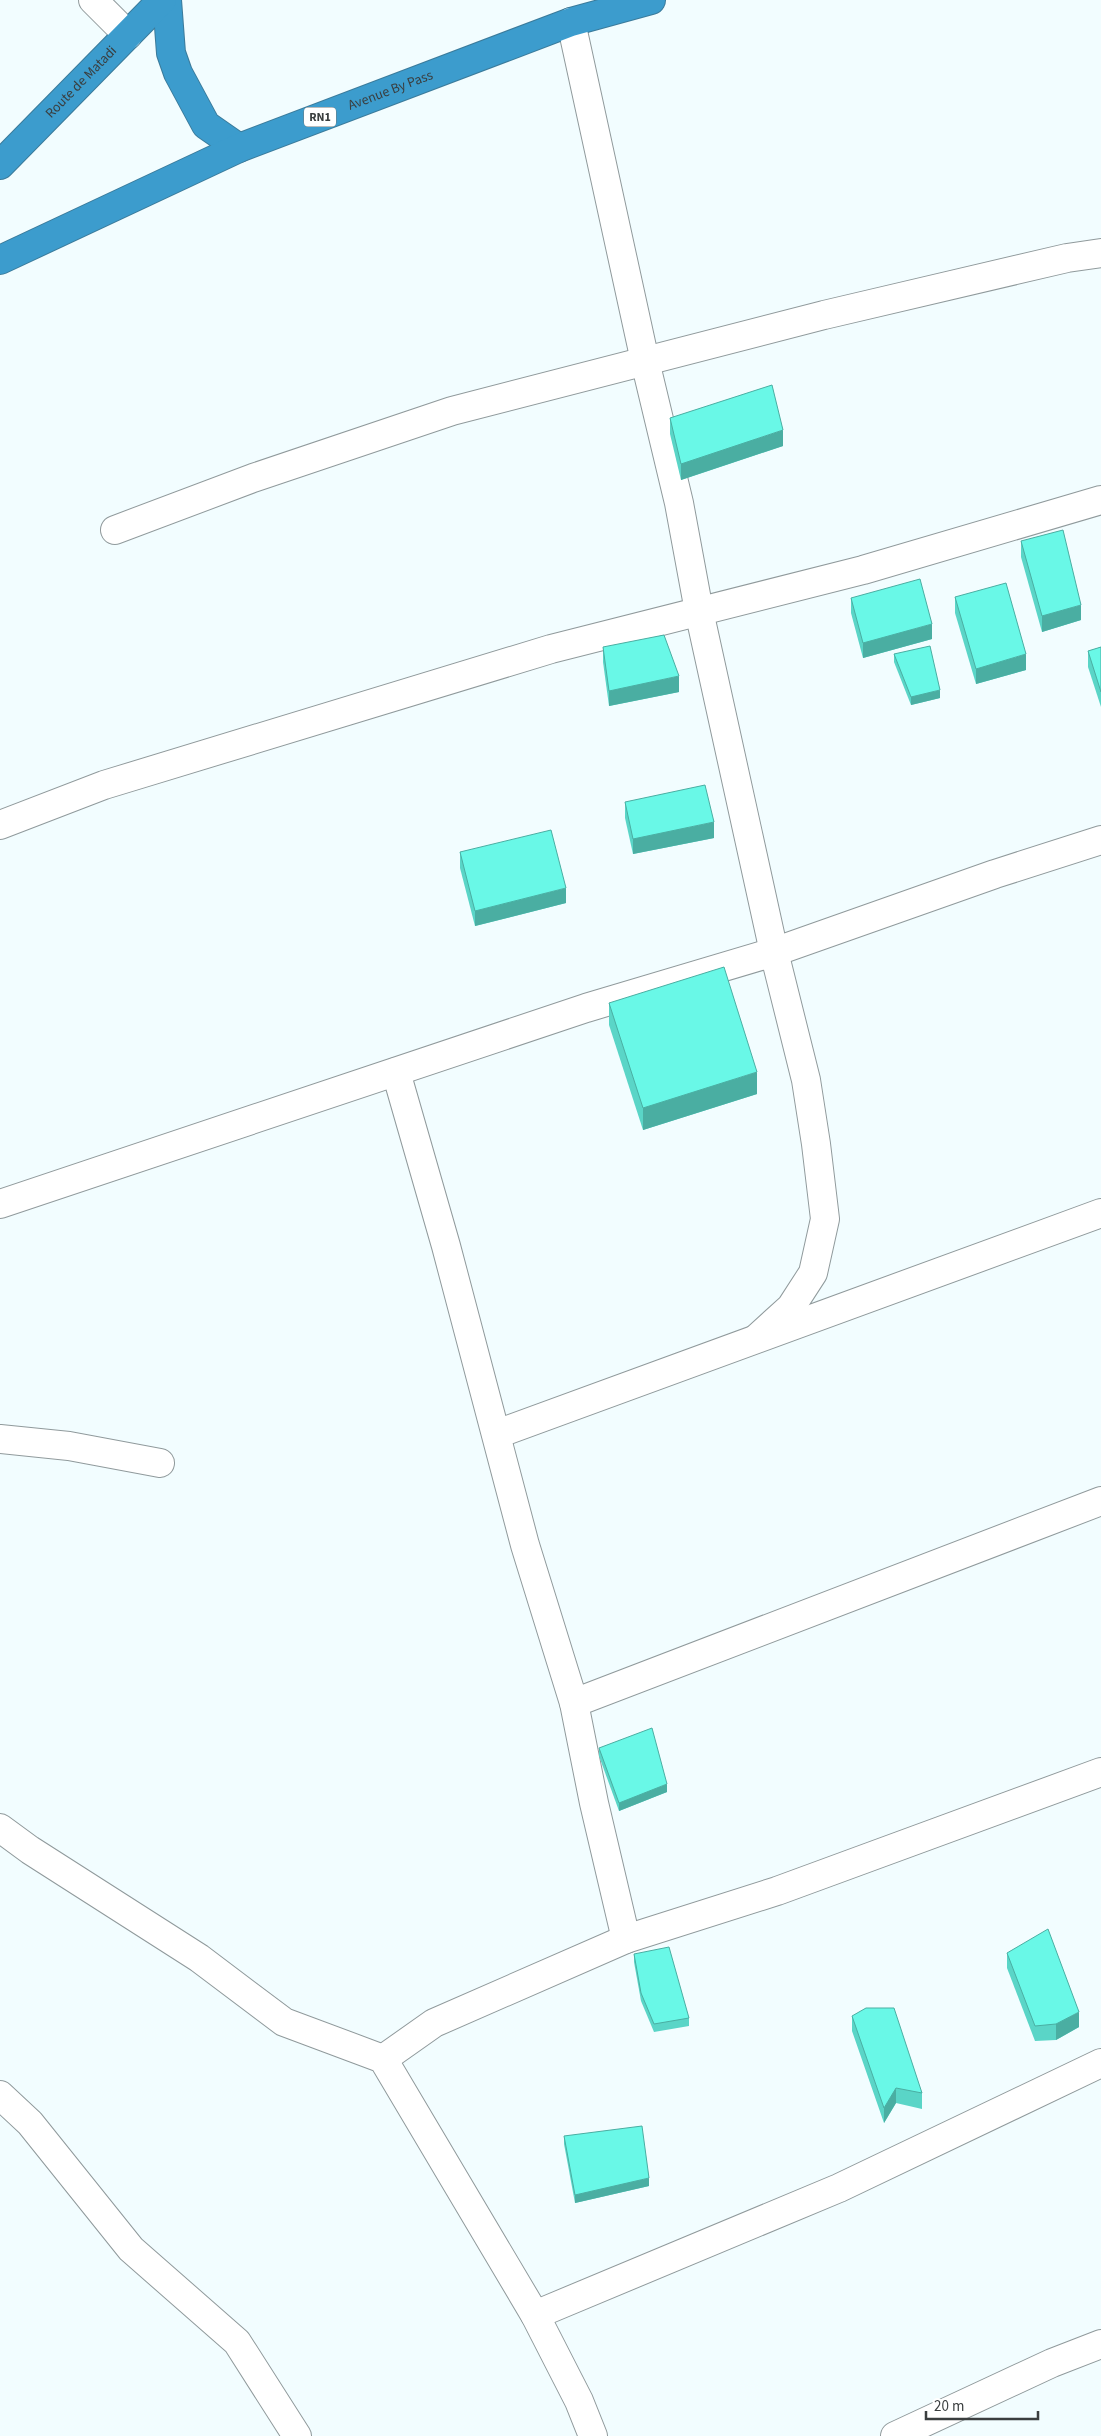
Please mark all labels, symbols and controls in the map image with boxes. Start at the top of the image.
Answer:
street label: Route de Matadi [41,41,122,123]
street label: Avenue By Pass [345,65,436,116]
road number: RN1 [304,108,336,126]
scale bar [926,2388,1038,2420]
text: 20 m [934,2396,964,2417]

